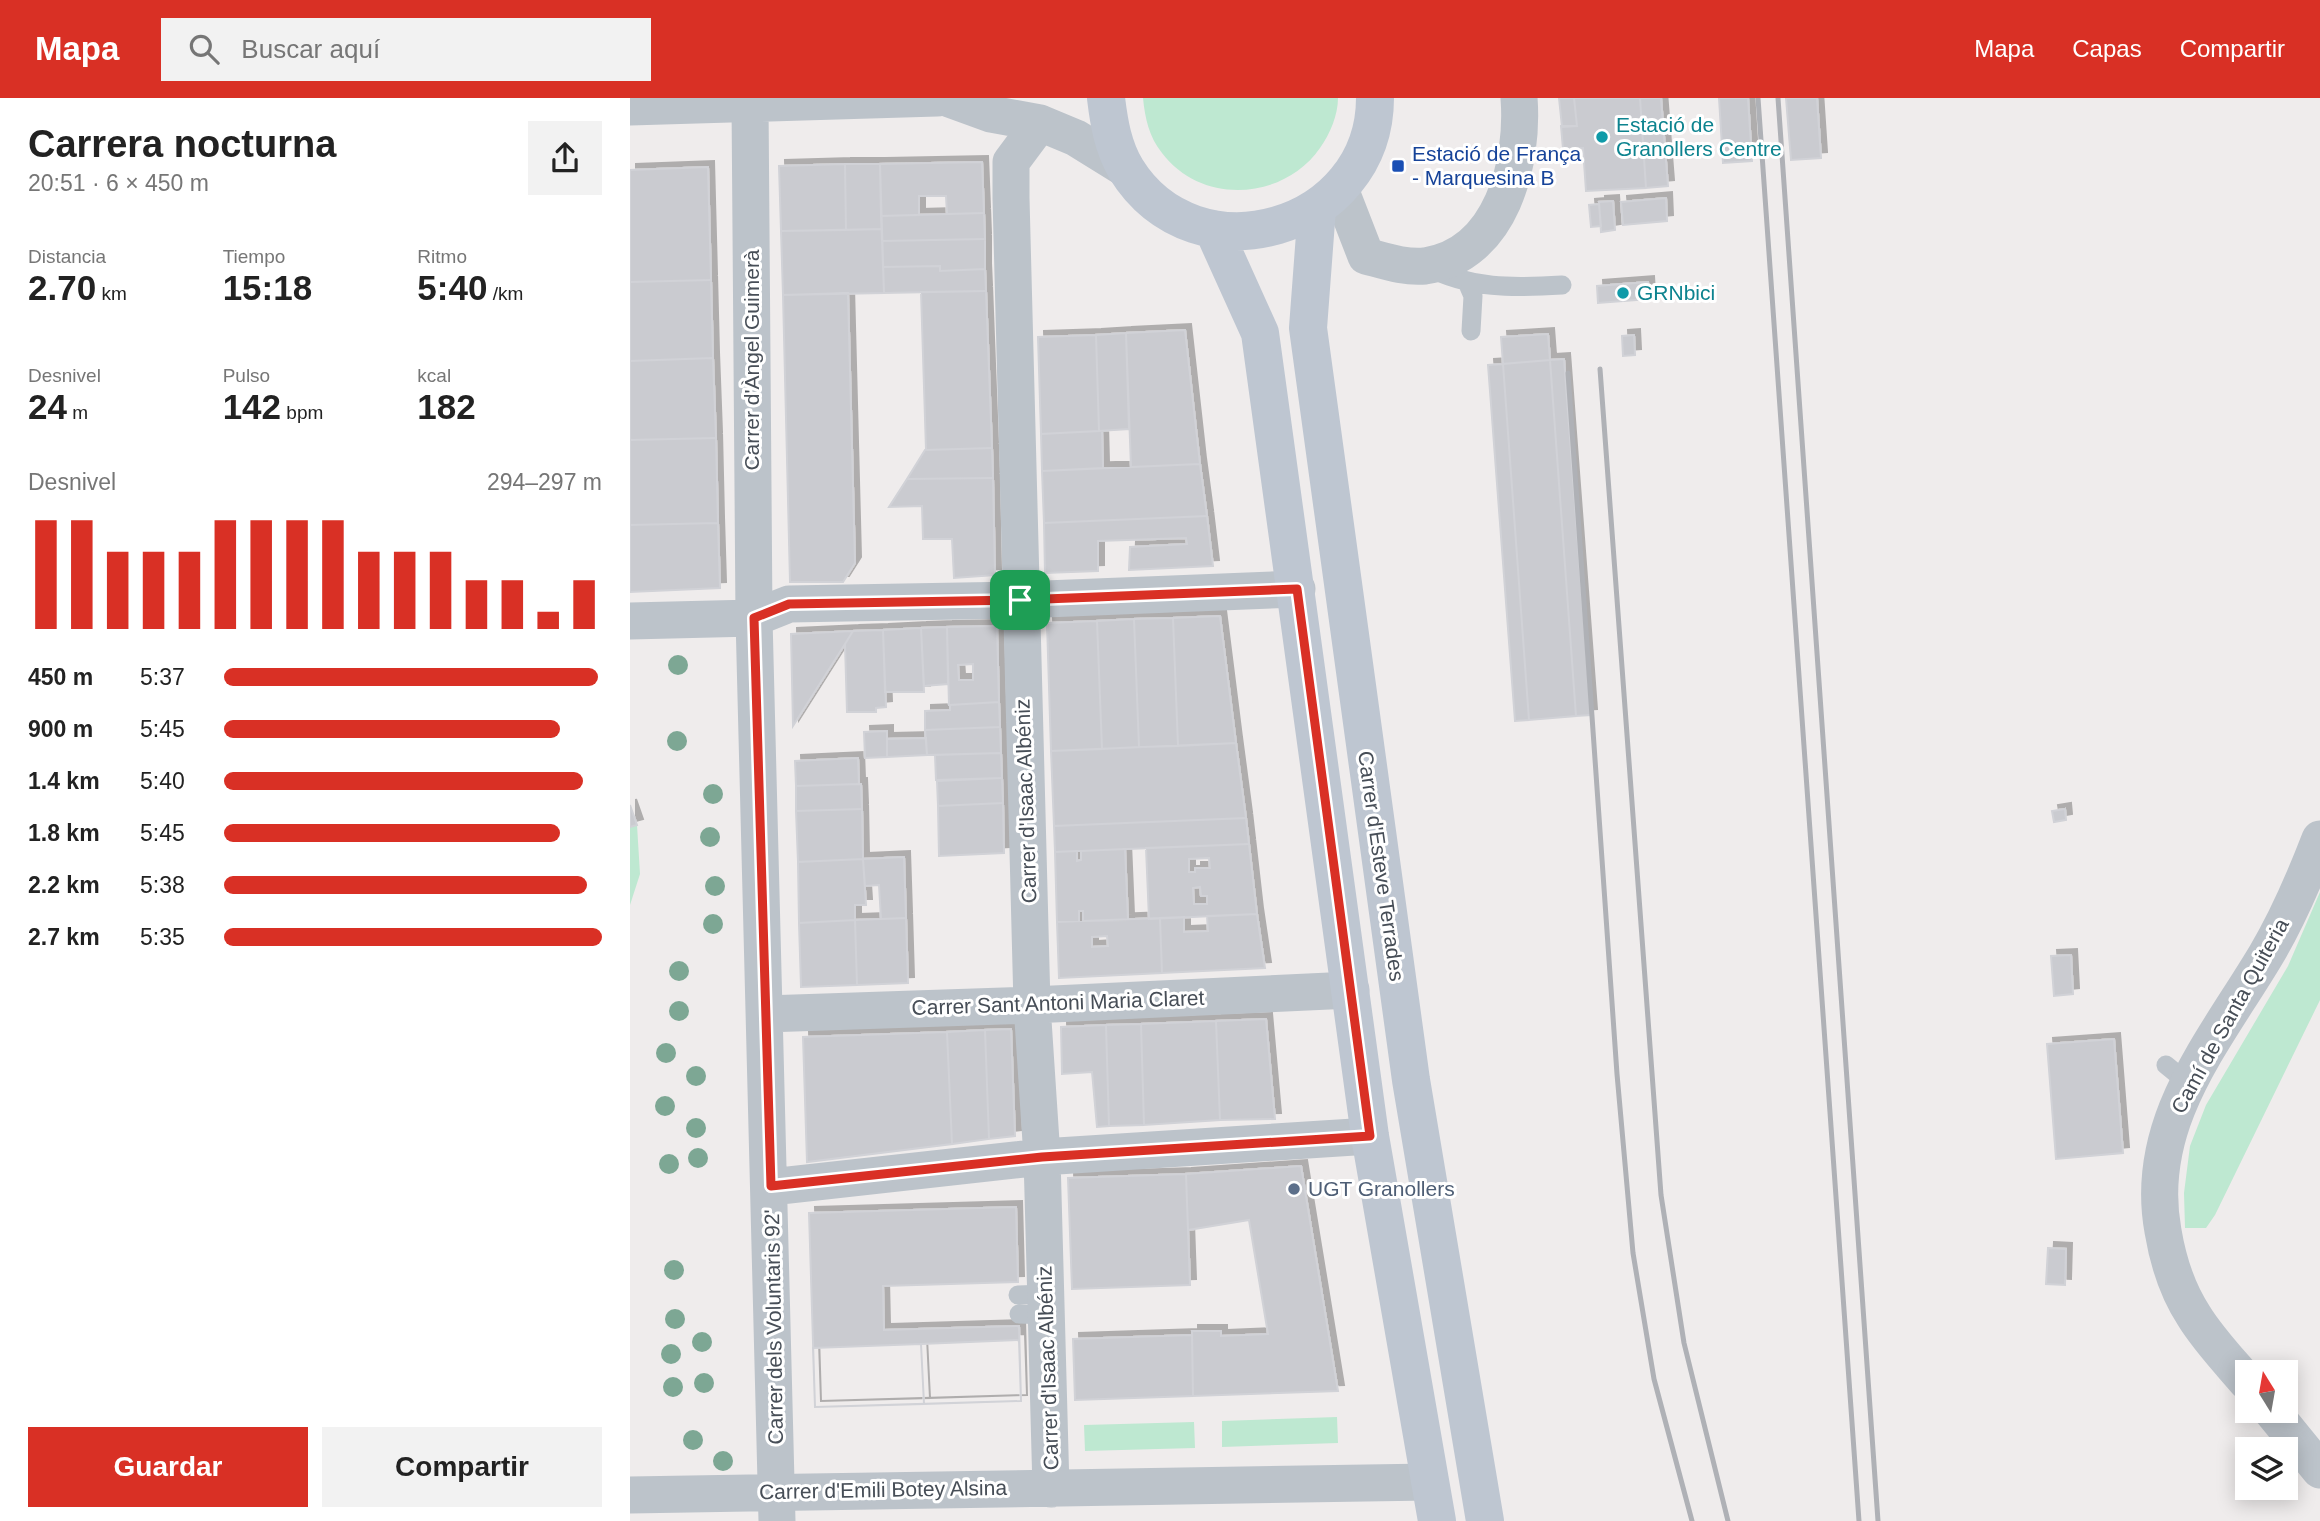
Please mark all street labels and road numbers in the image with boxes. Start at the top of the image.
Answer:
street label: Carrer d'Àngel Guimerà [740,249,763,471]
street label: Carrer d'Isaac Albéniz [1010,698,1041,904]
street label: Carrer d'Esteve Terrades [1354,749,1409,983]
street label: Camí de Santa Quiteria [2166,914,2293,1117]
street label: Carrer Sant Antoni Maria Claret [911,986,1205,1019]
street label: Carrer dels Voluntaris 92' [760,1209,787,1445]
street label: Carrer d'Isaac Albéniz [1032,1265,1063,1471]
street label: Carrer d'Emili Botey Alsina [759,1476,1007,1503]

